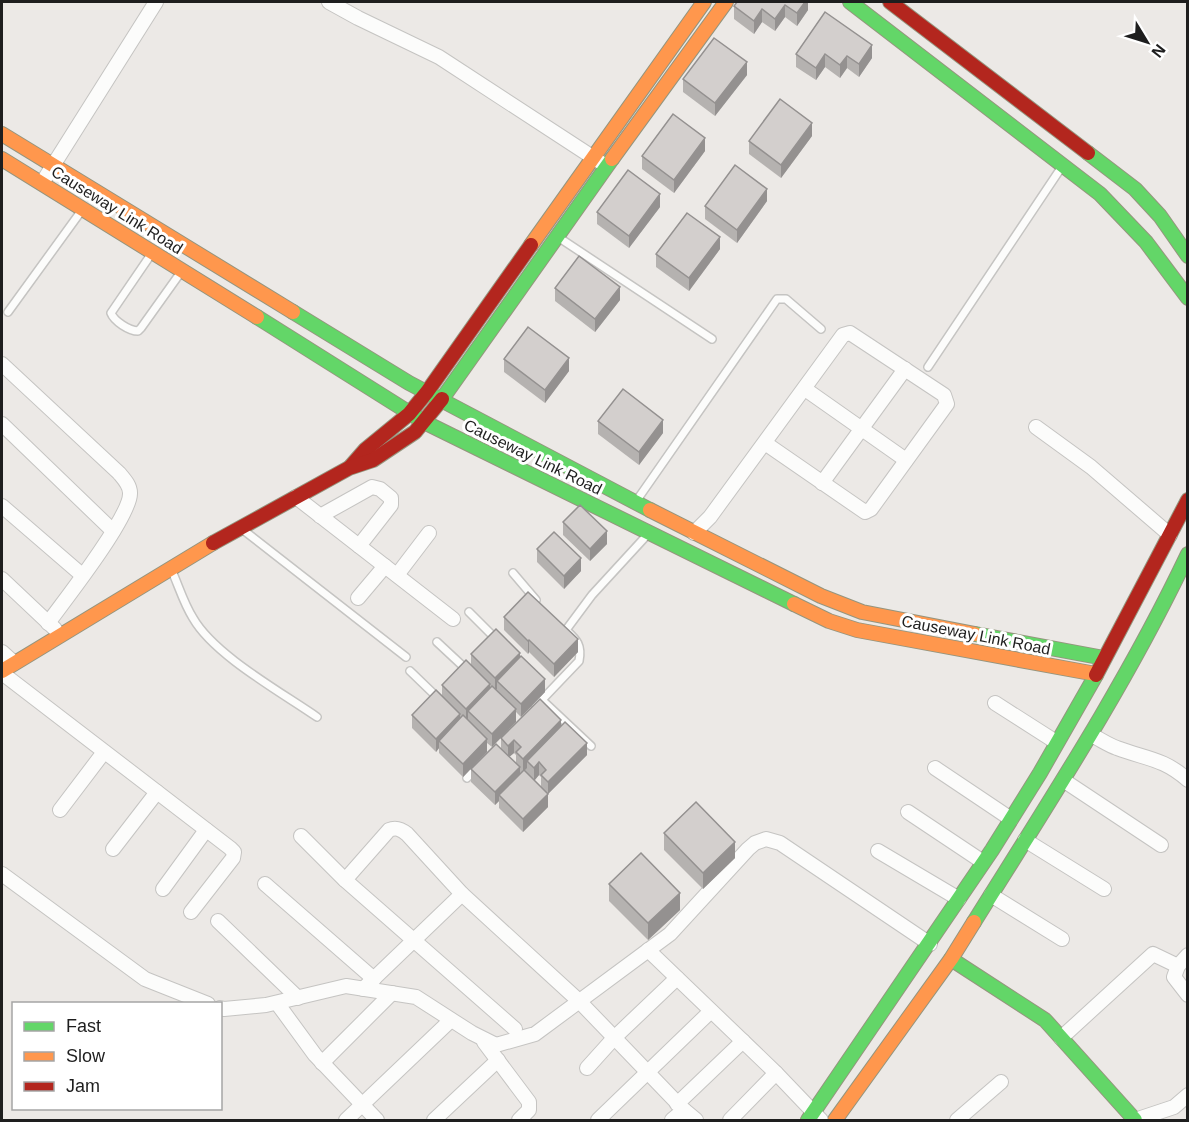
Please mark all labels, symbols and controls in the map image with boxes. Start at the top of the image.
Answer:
north arrow [1117,12,1177,72]
text: N [1148,41,1169,61]
street label: Causeway Link Road [48,163,186,257]
street label: Causeway Link Road [461,416,605,498]
street label: Causeway Link Road [900,612,1052,658]
legend [12,1002,222,1110]
text: Fast [66,1016,101,1036]
text: Slow [66,1046,106,1066]
text: Jam [66,1076,100,1096]

